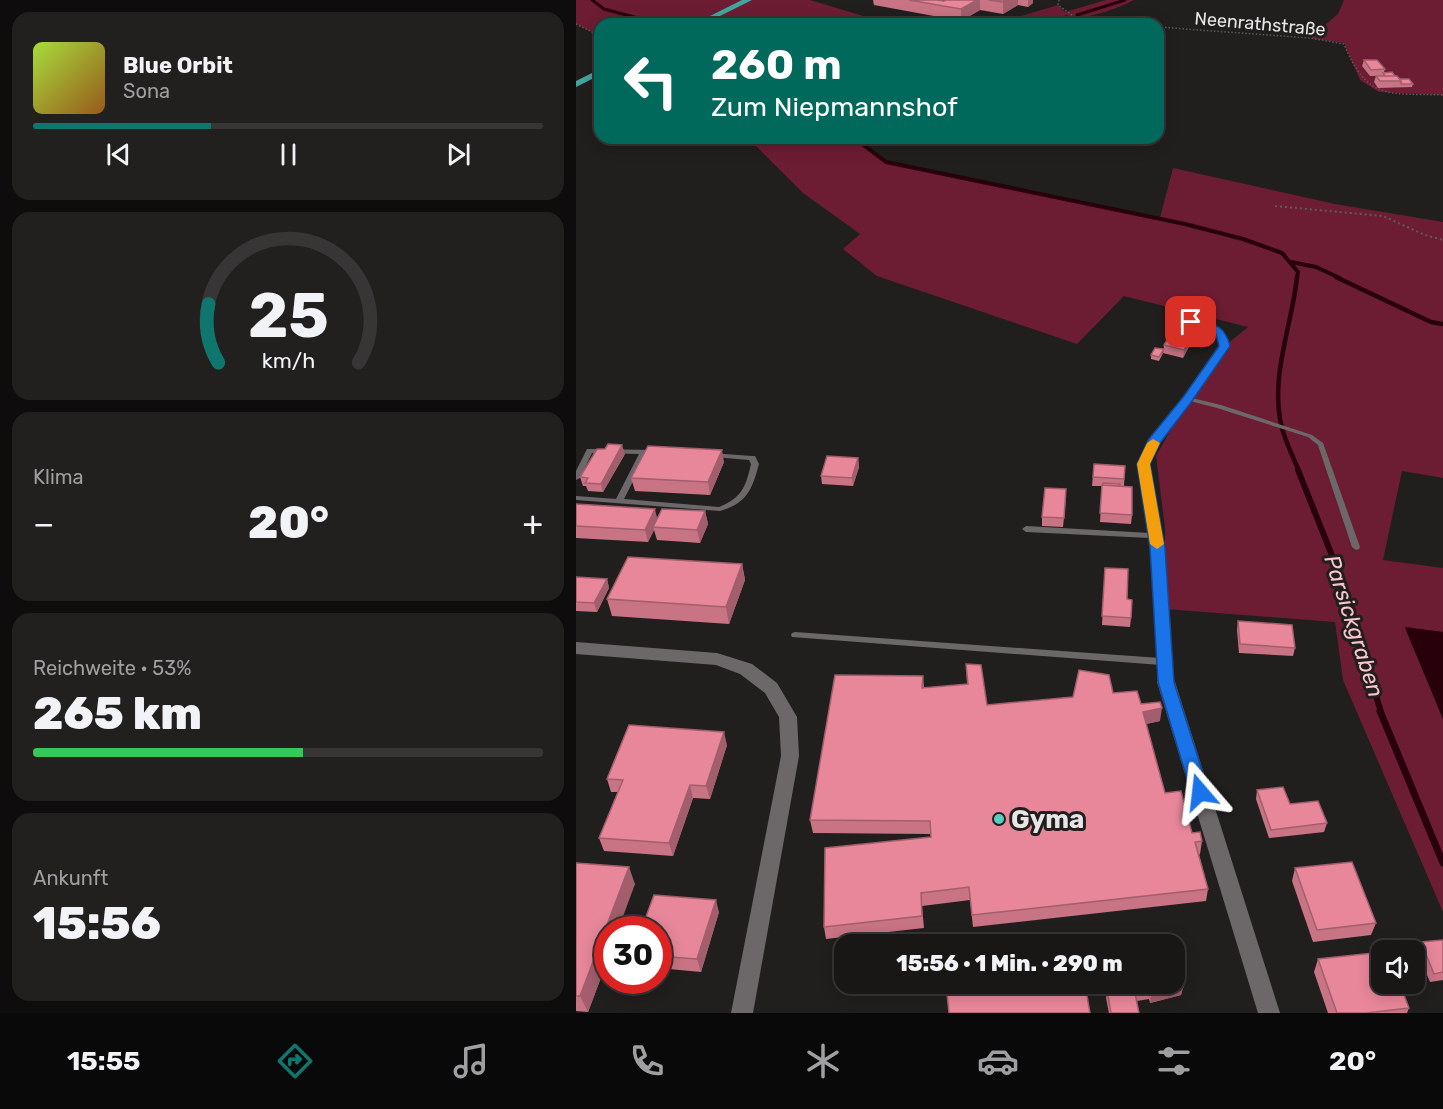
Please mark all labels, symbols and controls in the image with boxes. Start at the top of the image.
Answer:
street label: Neenrathstraße [1193,7,1327,41]
text: 260 m [711,40,842,90]
icon: left [612,42,690,120]
text: Blue Orbit [123,52,233,79]
text: Sona [123,79,170,103]
text: Zum Niepmannshof [711,91,958,123]
icon: previous [102,138,135,171]
icon: pause [272,138,305,171]
icon: next [442,138,475,171]
text: 25 [248,279,328,353]
pin [1165,296,1216,347]
icon: arrive [1174,305,1207,338]
text: km/h [261,349,315,374]
text: Klima [33,465,84,489]
text: 20° [248,496,329,549]
text: − [33,504,54,543]
text: + [522,504,543,543]
water label: Parsickgraben [1318,551,1390,701]
text: Reichweite · 53% [33,656,191,680]
text: 265 km [33,687,202,740]
position arrow [1168,760,1232,824]
place label: Gyma [1011,804,1084,835]
marker: Gyma [992,812,1006,826]
text: Ankunft [33,866,108,890]
text: 15:56 [33,897,161,950]
speed limit sign: 30 [594,916,672,994]
map controls [1371,940,1425,994]
button: sound [1371,940,1425,994]
text: 15:56 · 1 Min. · 290 m [896,950,1123,977]
icon: directions [274,1040,316,1082]
icon: music [450,1040,492,1082]
icon: phone [626,1040,668,1082]
icon: climate [802,1040,844,1082]
icon: car [977,1040,1019,1082]
icon: filters [1153,1040,1195,1082]
text: 15:55 [67,1045,141,1077]
text: 20° [1329,1045,1376,1077]

